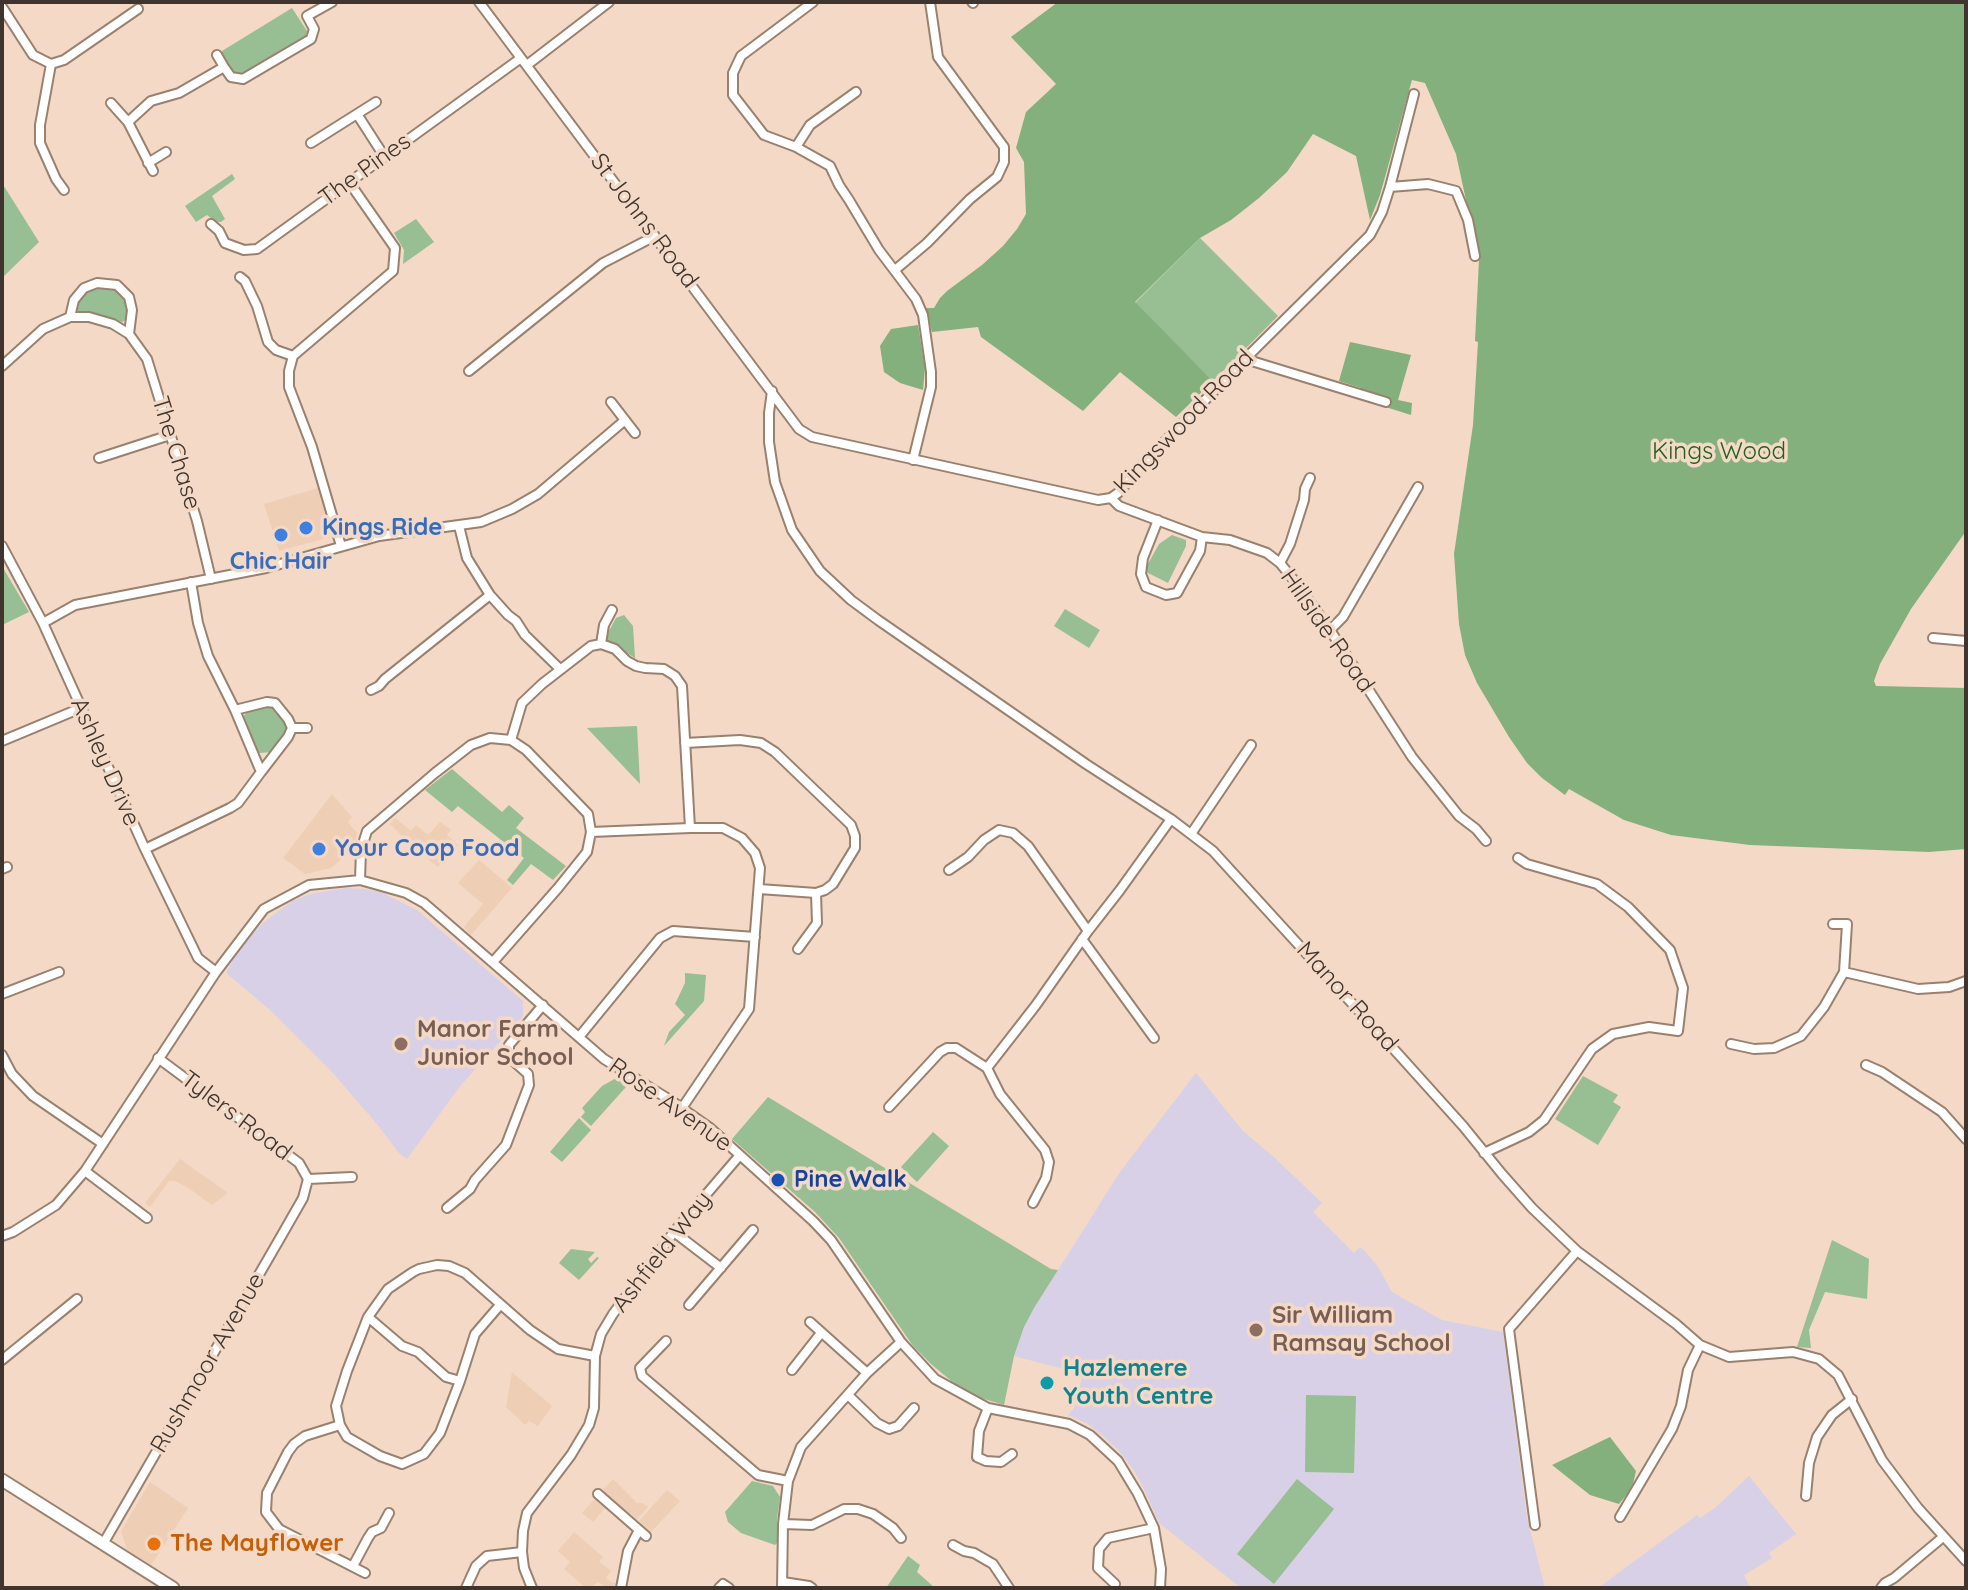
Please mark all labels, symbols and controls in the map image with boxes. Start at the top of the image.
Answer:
street label: The Pines [314,127,416,213]
street label: St Johns Road [584,148,704,294]
street label: Kingswood Road [1108,344,1260,500]
street label: The Chase [145,393,207,513]
park label: Kings Wood [1652,438,1786,466]
place label: Kings Ride [322,514,442,542]
marker: Kings Ride [297,519,315,537]
marker: Chic Hair [272,526,290,544]
place label: Chic Hair [230,548,332,576]
street label: Hillside Road [1274,564,1380,698]
street label: Ashley Drive [64,694,146,830]
place label: Your Coop Food [335,835,519,863]
marker: Your Coop Food [310,840,328,858]
street label: Manor Road [1290,936,1404,1058]
place label: Manor Farm Junior School [417,1016,574,1072]
marker: Manor Farm Junior School [392,1035,410,1053]
street label: Rose Avenue [603,1052,737,1158]
street label: Tylers Road [175,1065,297,1167]
place label: Pine Walk [794,1166,907,1194]
marker: Pine Walk [769,1171,787,1189]
street label: Ashfield Way [606,1186,718,1318]
street label: Rushmoor Avenue [145,1268,271,1458]
place label: Sir William Ramsay School [1272,1302,1451,1358]
marker: Sir William Ramsay School [1247,1321,1265,1339]
place label: Hazlemere Youth Centre [1063,1355,1213,1411]
marker: Hazlemere Youth Centre [1038,1374,1056,1392]
place label: The Mayflower [170,1530,344,1558]
marker: The Mayflower [145,1535,163,1553]

